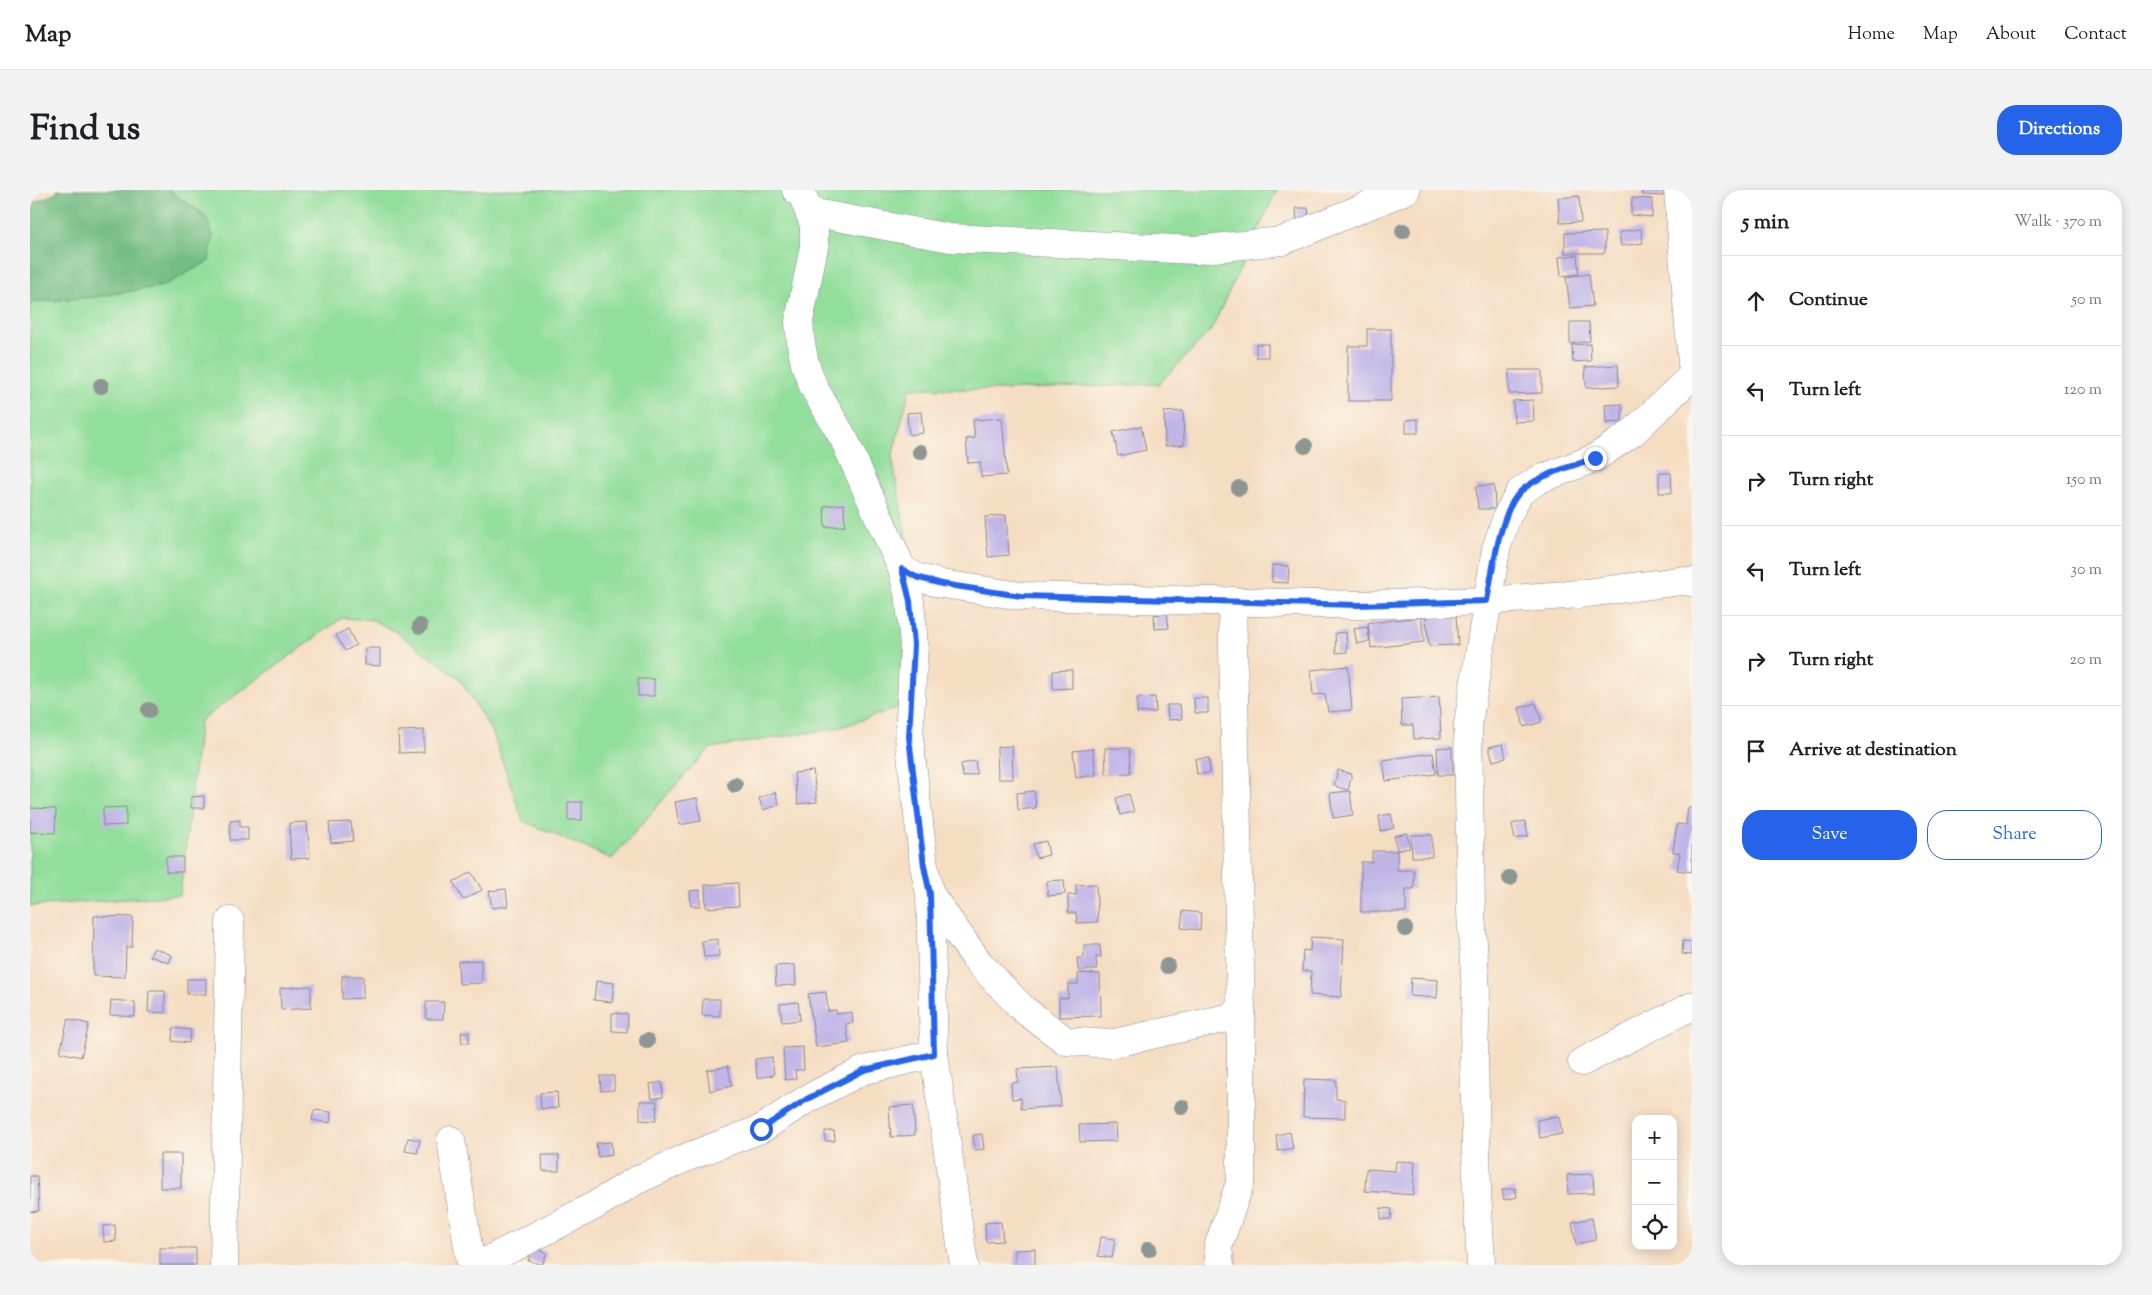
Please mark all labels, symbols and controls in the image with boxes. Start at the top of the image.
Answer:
text: Map [25,18,71,52]
text: Home [1848,22,1895,48]
text: Map [1923,22,1958,48]
text: About [1986,22,2036,48]
text: Contact [2064,22,2127,48]
text: Find us [30,105,140,156]
button: Directions [1997,105,2122,155]
text: 5 min [1742,208,1789,238]
text: Walk · 370 m [2014,211,2102,234]
icon: ahead [1742,287,1770,315]
text: Continue [1789,287,1868,314]
text: 50 m [2071,289,2102,312]
icon: left [1742,377,1770,405]
text: Turn left [1789,377,1861,404]
text: 120 m [2064,379,2102,402]
route end [1584,447,1607,470]
icon: right [1742,467,1770,495]
text: Turn right [1789,467,1873,494]
text: 150 m [2066,469,2102,492]
icon: left [1742,557,1770,585]
text: Turn left [1789,557,1861,584]
text: 30 m [2071,559,2102,582]
icon: right [1742,647,1770,675]
text: Turn right [1789,647,1873,674]
text: 20 m [2069,649,2102,672]
icon: arrive [1742,737,1770,765]
text: Arrive at destination [1789,737,1957,764]
button: Save [1742,810,1917,860]
button: Share [1927,810,2102,860]
map controls [1632,1115,1677,1250]
button: + [1632,1115,1677,1160]
route start [750,1118,773,1141]
button: − [1632,1160,1677,1205]
button: locate [1632,1205,1677,1250]

